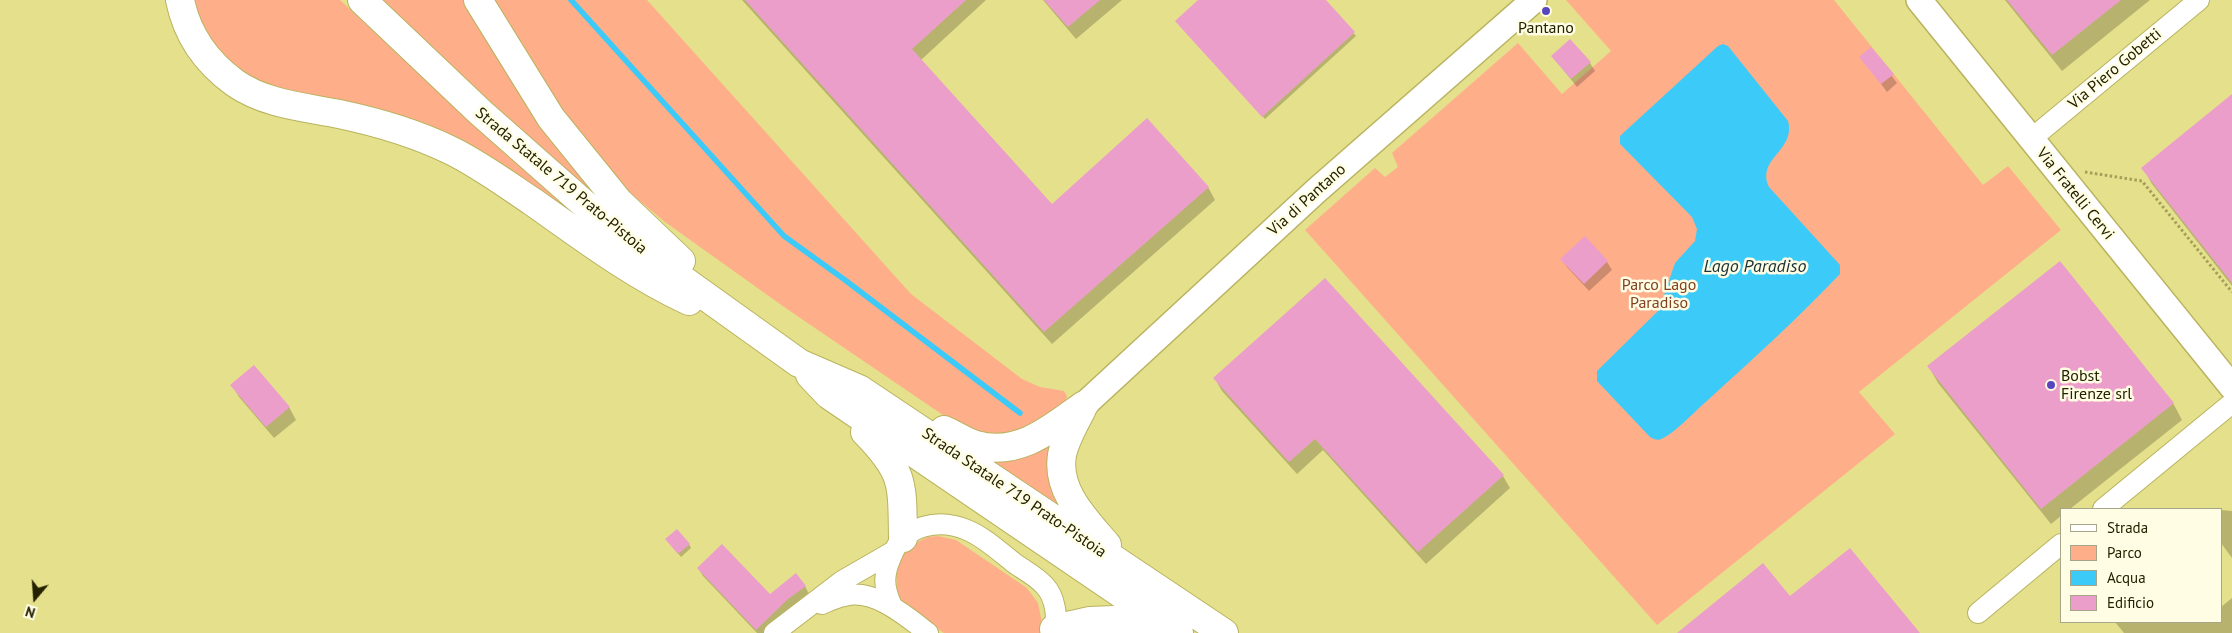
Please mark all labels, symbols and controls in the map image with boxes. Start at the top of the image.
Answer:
marker: Pantano [1540,5,1552,17]
place label: Pantano [1518,18,1574,38]
street label: Via Piero Gobetti [2065,25,2165,113]
street label: Strada Statale 719 Prato-Pistoia [471,104,651,258]
street label: Via Fratelli Cervi [2032,144,2118,244]
street label: Via di Pantano [1264,160,1350,240]
water label: Lago Paradiso [1704,256,1806,278]
park label: Parco Lago Paradiso [1622,275,1696,313]
place label: Bobst Firenze srl [2061,366,2132,404]
marker: Bobst Firenze srl [2045,379,2057,391]
street label: Strada Statale 719 Prato-Pistoia [918,424,1110,562]
legend [2060,508,2222,623]
text: Strada [2107,518,2148,537]
text: Parco [2107,543,2142,562]
text: Acqua [2107,568,2146,587]
north arrow [10,573,60,623]
text: Edificio [2107,593,2154,612]
text: N [23,602,38,622]

